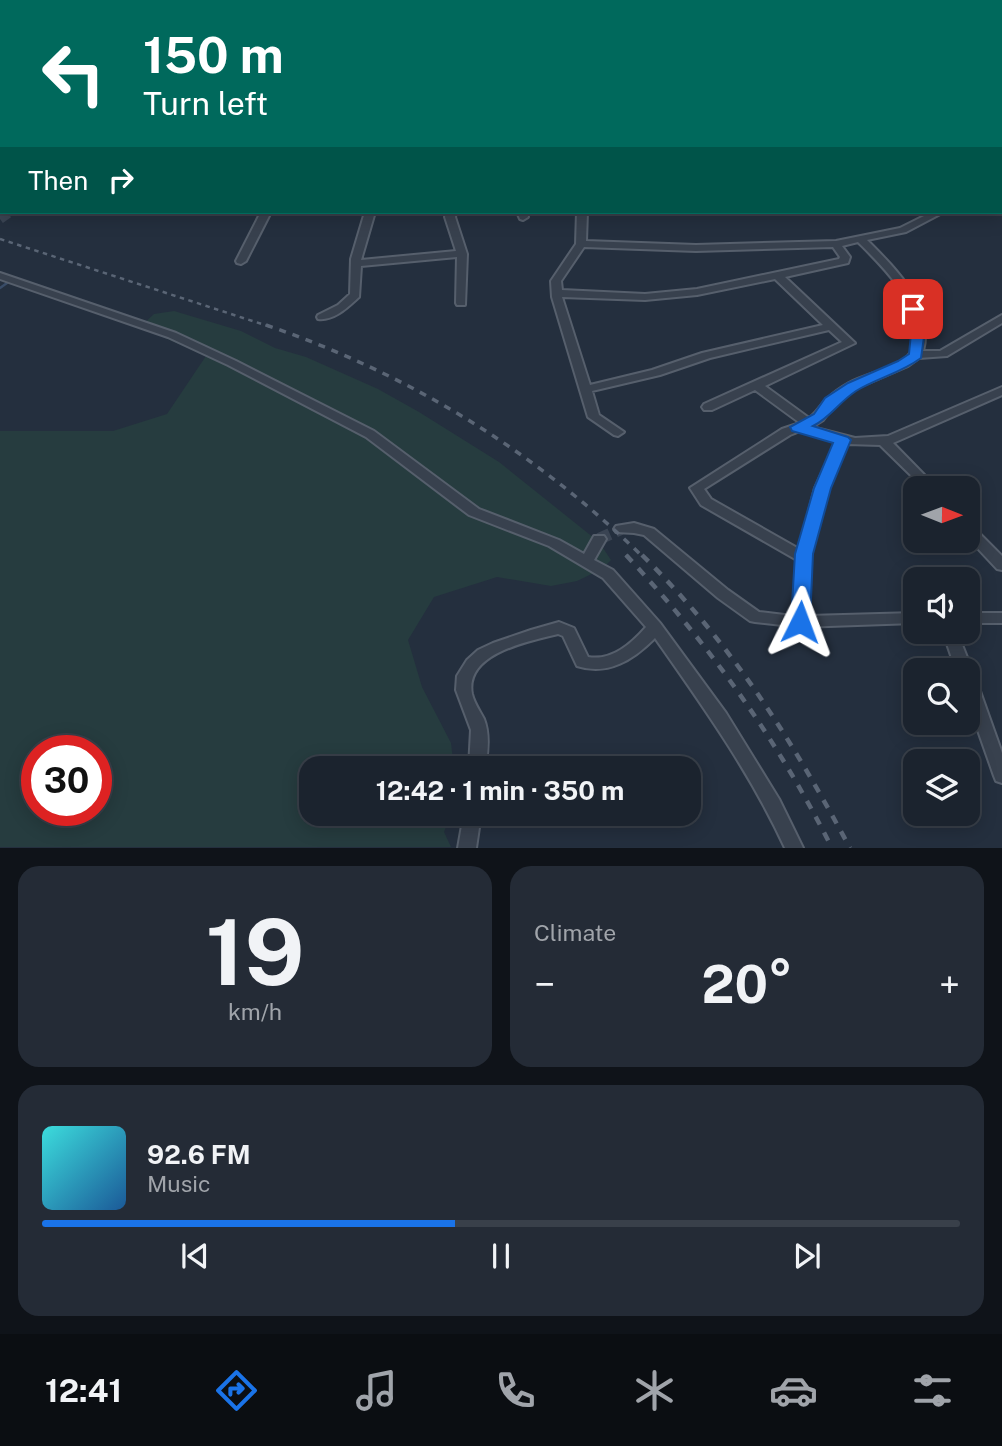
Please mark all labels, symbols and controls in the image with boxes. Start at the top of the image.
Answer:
text: 150 m [143,26,284,84]
icon: left [28,28,119,119]
text: Turn left [143,85,268,122]
icon: right [102,161,140,199]
text: Then [28,165,88,196]
pin [883,279,943,339]
icon: arrive [894,290,932,328]
north arrow [903,476,980,553]
map controls [903,476,980,826]
button: sound [903,567,980,644]
position arrow [763,585,837,659]
button: search [903,658,980,735]
speed limit sign: 30 [21,735,112,826]
button: layers [903,749,980,826]
text: 12:42 · 1 min · 350 m [376,775,624,806]
text: 19 [206,899,304,1005]
text: Climate [534,919,616,946]
text: 20° [701,954,793,1015]
text: − [534,962,555,1007]
text: + [939,962,960,1007]
text: km/h [228,998,282,1025]
text: 92.6 FM [147,1139,251,1170]
text: Music [147,1170,211,1197]
icon: previous [176,1237,214,1275]
icon: pause [482,1237,520,1275]
icon: next [788,1237,826,1275]
icon: directions [212,1366,261,1415]
icon: music [352,1366,401,1415]
icon: phone [491,1366,540,1415]
icon: climate [630,1366,679,1415]
icon: car [769,1366,818,1415]
icon: filters [908,1366,957,1415]
text: 12:41 [45,1372,122,1409]

